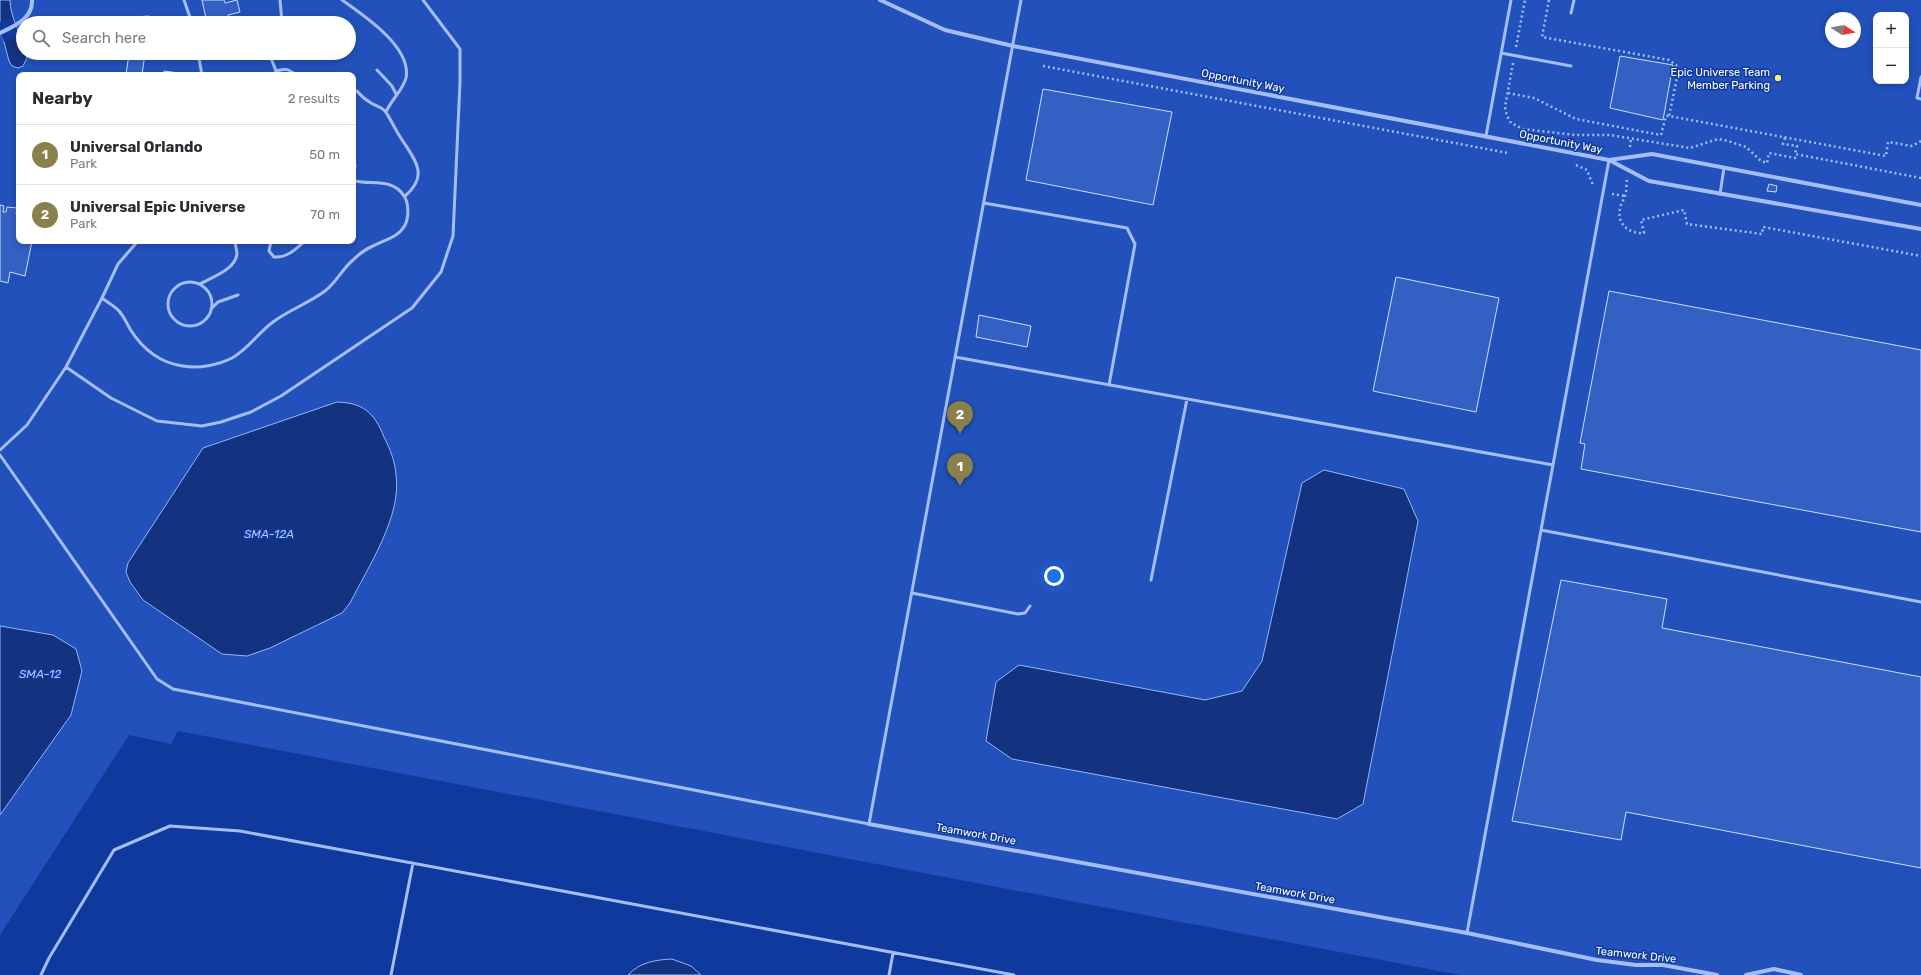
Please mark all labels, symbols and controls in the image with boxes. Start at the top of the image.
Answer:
north arrow [1825,12,1861,48]
map controls [1873,12,1909,84]
button: + [1873,12,1909,48]
search box [16,16,356,60]
icon: search [30,27,52,49]
text: Search here [62,29,146,47]
button: − [1873,48,1909,84]
place label: Epic Universe Team Member Parking [1671,66,1770,92]
street label: Opportunity Way [1200,67,1286,95]
marker: Epic Universe Team Member Parking [1773,73,1783,83]
text: Nearby [32,88,93,108]
text: 2 results [288,91,340,106]
street label: Opportunity Way [1518,128,1604,156]
text: Universal Orlando [70,138,203,156]
text: 1 [42,147,48,162]
text: 50 m [309,147,340,162]
text: Park [70,156,97,171]
text: Universal Epic Universe [70,198,246,216]
text: 2 [41,207,49,222]
text: 70 m [310,207,340,222]
text: Park [70,216,97,231]
pin: 2 [947,401,973,434]
pin: 1 [947,453,973,486]
water label: SMA-12A [244,527,294,541]
your location [1044,566,1064,586]
water label: SMA-12 [19,667,62,681]
street label: Teamwork Drive [935,821,1017,847]
street label: Teamwork Drive [1254,880,1336,906]
street label: Teamwork Drive [1595,944,1677,966]

